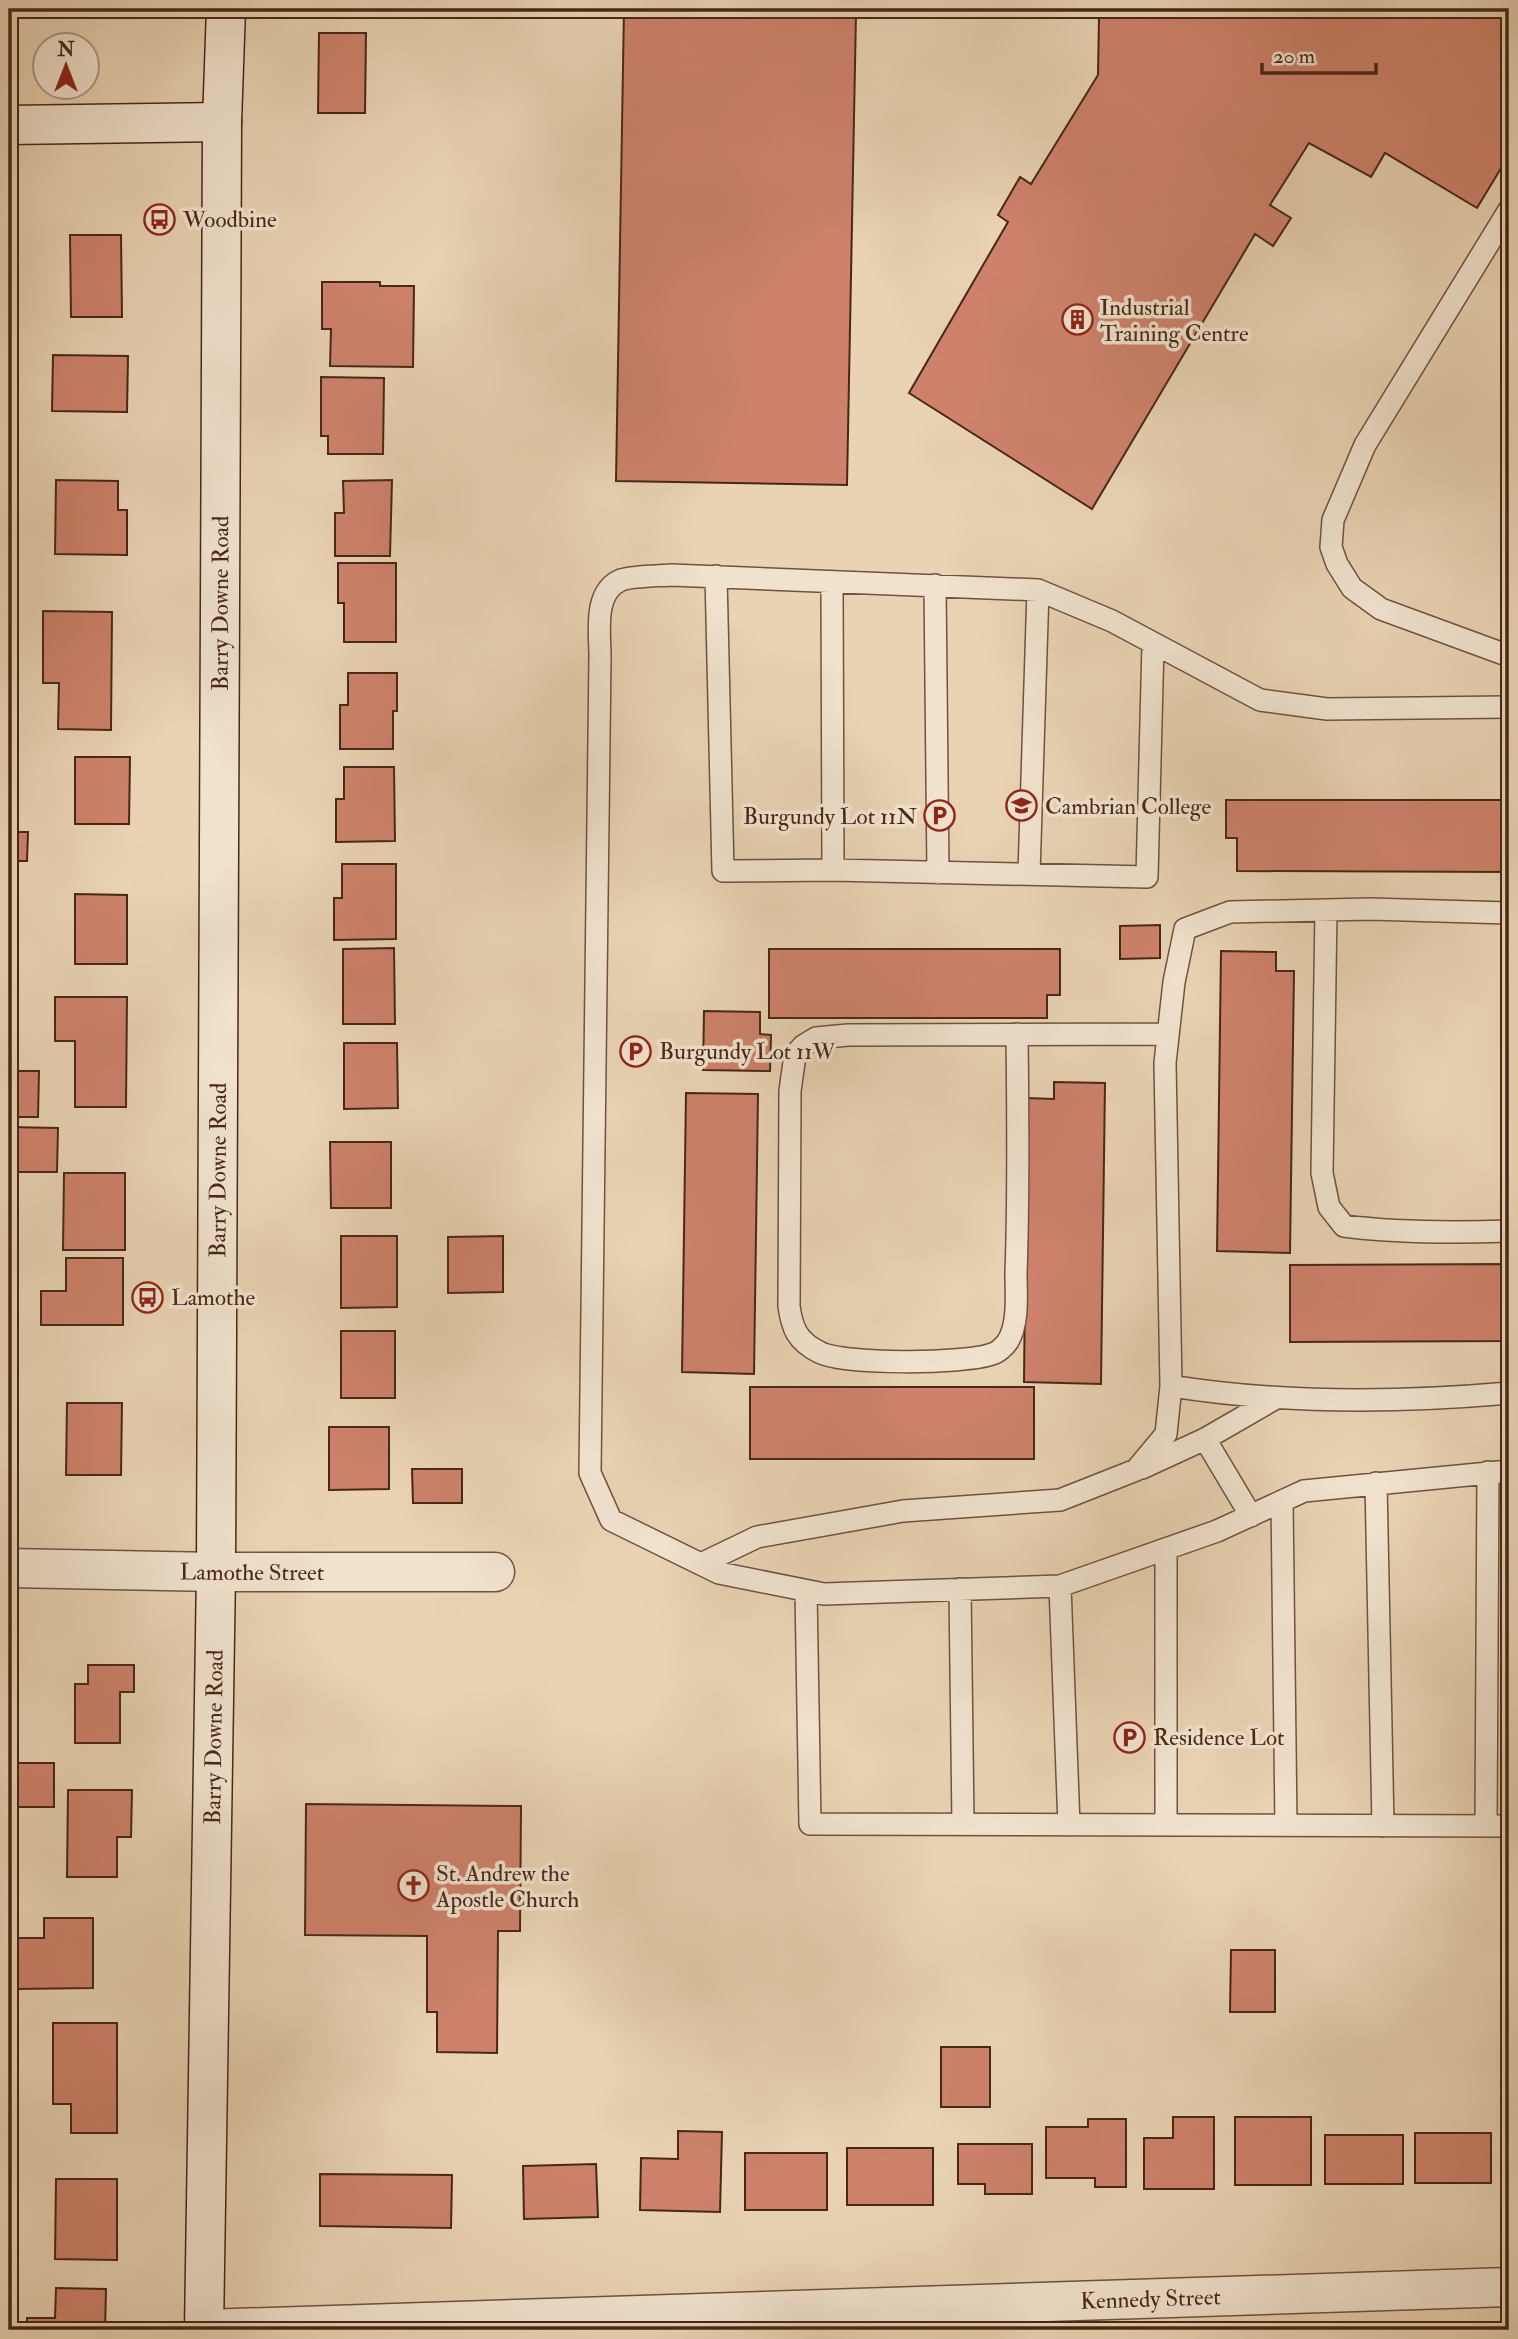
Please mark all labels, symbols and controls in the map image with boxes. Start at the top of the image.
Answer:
north arrow [32,32,102,102]
scale bar [1262,32,1376,76]
text: N [56,38,75,62]
text: 20 m [1273,43,1315,70]
bus stop icon: Woodbine [143,202,177,236]
place label: Woodbine [182,205,277,234]
place label: Industrial Training Centre [1100,293,1249,348]
building icon: Industrial Training Centre [1060,303,1094,337]
street label: Barry Downe Road [205,516,235,691]
school or university icon: Cambrian College [1005,789,1039,823]
place label: Cambrian College [1045,792,1211,821]
parking icon: Burgundy Lot 11N [923,799,957,833]
place label: Burgundy Lot 11N [743,802,917,831]
parking icon: Burgundy Lot 11W [619,1034,653,1068]
place label: Burgundy Lot 11W [659,1037,837,1066]
street label: Barry Downe Road [203,1083,233,1258]
bus stop icon: Lamothe [131,1280,165,1314]
place label: Lamothe [171,1283,255,1312]
street label: Lamothe Street [179,1557,324,1587]
street label: Barry Downe Road [198,1649,229,1825]
parking icon: Residence Lot [1113,1720,1147,1754]
place label: Residence Lot [1153,1723,1285,1752]
place label: St. Andrew the Apostle Church [435,1859,579,1915]
church icon: St. Andrew the Apostle Church [396,1869,430,1903]
street label: Kennedy Street [1080,2282,1221,2315]

